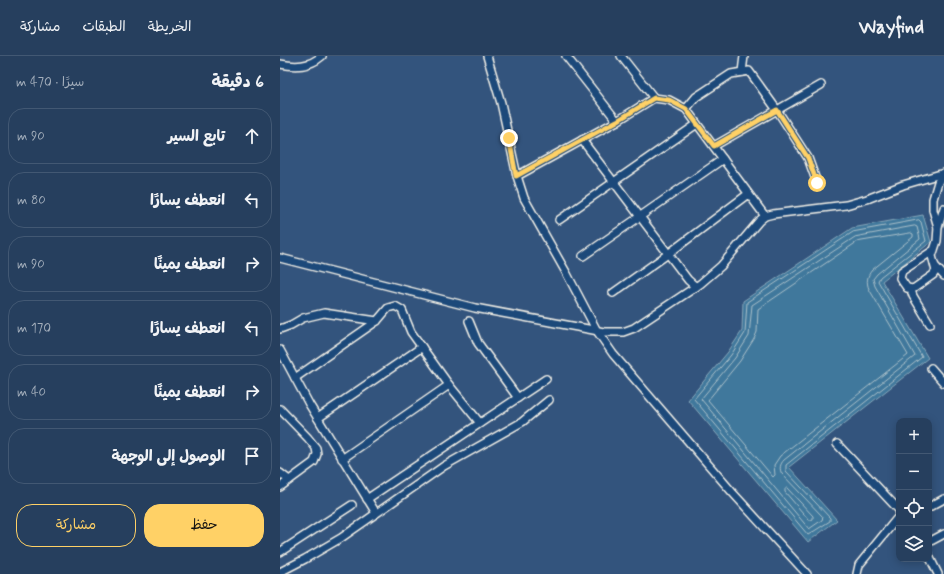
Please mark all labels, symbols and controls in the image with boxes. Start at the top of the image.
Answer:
text: Wayfind [859,15,924,40]
text: مشاركة [20,18,60,36]
text: الطبقات [82,18,126,36]
text: الخريطة [148,18,191,36]
text: 6 دقيقة [211,71,264,93]
text: سيرًا · 470 m [16,74,84,91]
icon: ahead [241,125,263,147]
text: تابع السير [167,127,225,147]
text: 90 m [17,128,45,145]
route end [500,129,518,147]
route start [808,174,826,192]
icon: left [241,189,263,211]
text: انعطف يسارًا [150,191,225,211]
text: 80 m [17,192,46,209]
icon: right [241,253,263,275]
text: انعطف يمينًا [154,255,225,275]
text: 90 m [17,256,45,273]
icon: left [241,317,263,339]
text: انعطف يسارًا [150,319,225,339]
text: 170 m [17,320,51,337]
icon: right [241,381,263,403]
text: انعطف يمينًا [154,383,225,403]
text: 40 m [17,384,46,401]
map controls [896,418,932,562]
button: + [896,418,932,454]
icon: arrive [241,445,263,467]
text: الوصول إلى الوجهة [111,447,225,467]
button: − [896,454,932,490]
button: locate [896,490,932,526]
button: مشاركة [16,504,136,547]
button: حفظ [144,504,264,547]
button: layers [896,526,932,562]

